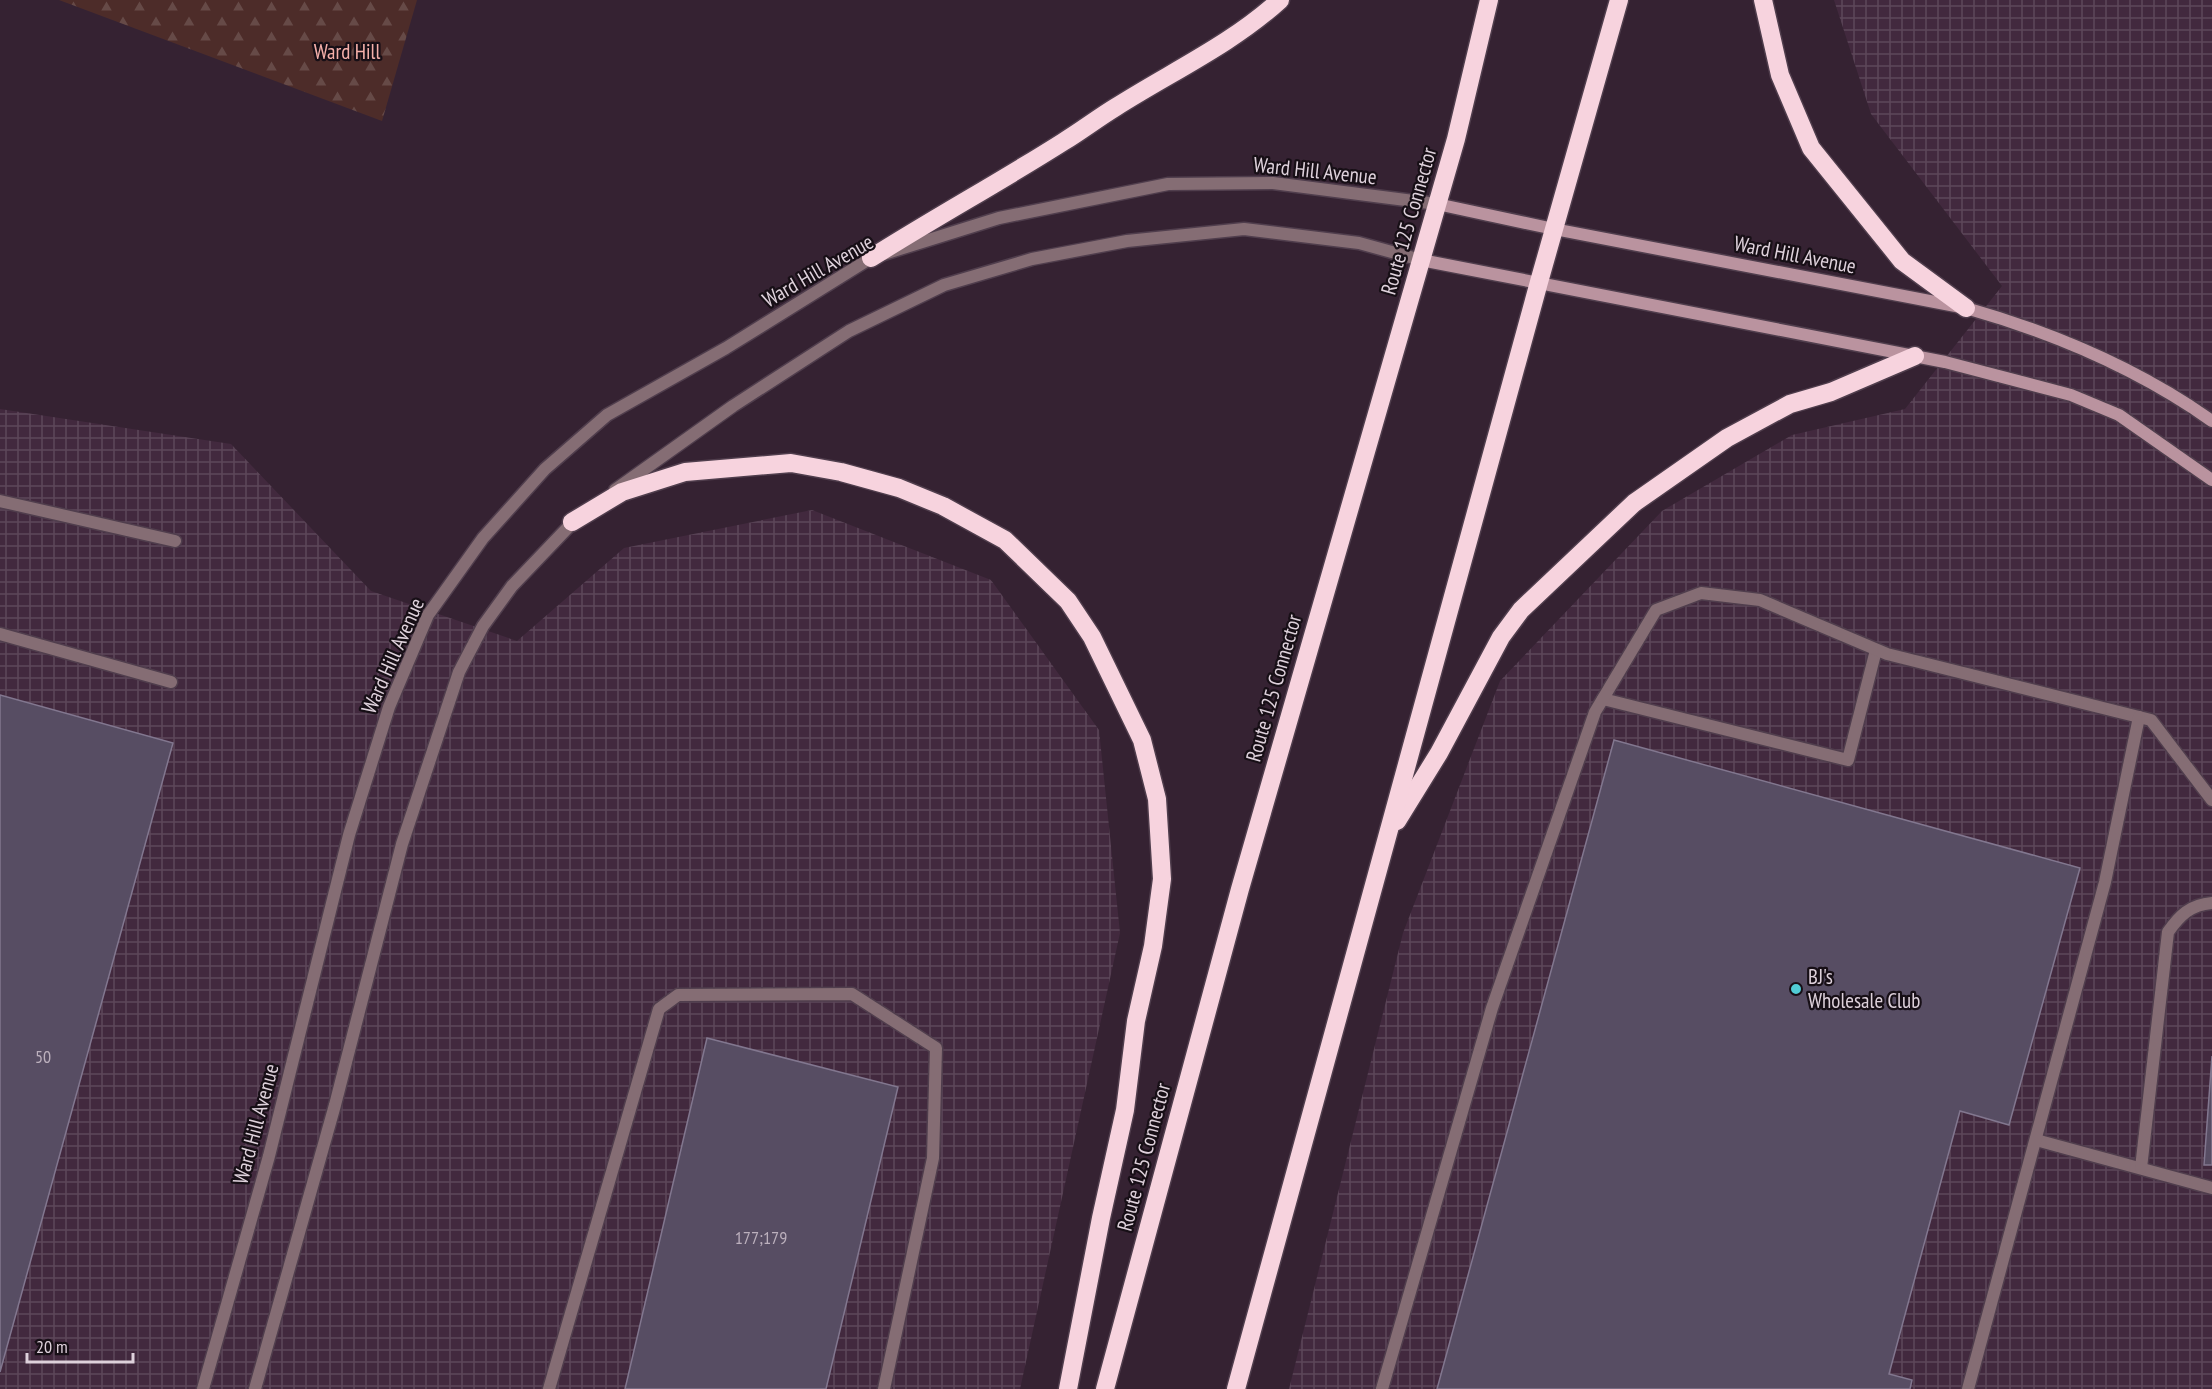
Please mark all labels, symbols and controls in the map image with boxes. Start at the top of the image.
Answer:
park label: Ward Hill [314,38,380,65]
street label: Route 125 Connector [1375,144,1443,298]
street label: Ward Hill Avenue [1252,151,1378,190]
street label: Ward Hill Avenue [757,228,878,313]
street label: Ward Hill Avenue [1732,229,1858,280]
street label: Ward Hill Avenue [355,594,430,718]
street label: Route 125 Connector [1240,611,1308,765]
place label: BJ's Wholesale Club [1808,963,1920,1014]
marker: BJ's Wholesale Club [1789,982,1803,996]
house number: 50 [35,1045,51,1068]
street label: Ward Hill Avenue [226,1061,285,1187]
street label: Route 125 Connector [1111,1080,1176,1234]
house number: 177;179 [735,1226,787,1249]
scale bar [27,1326,134,1364]
text: 20 m [36,1335,68,1358]

